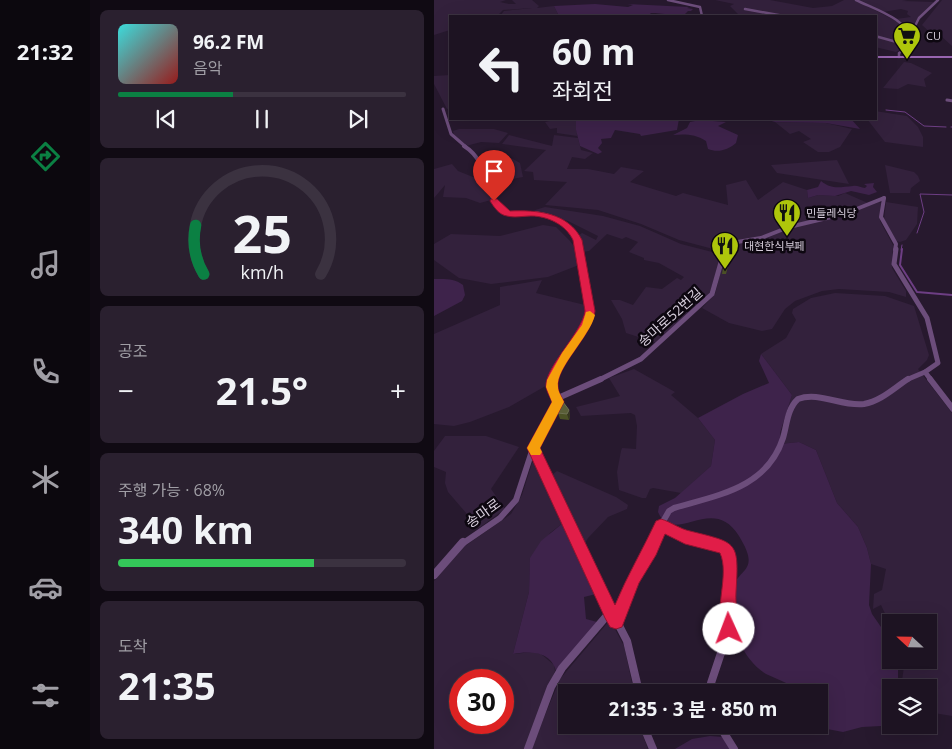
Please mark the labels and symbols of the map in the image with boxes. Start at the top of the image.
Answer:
supermarket icon: CU [892,21,922,60]
place label: CU [926,28,941,43]
pin [473,150,515,201]
restaurant icon: 민들레식당 [772,198,802,237]
place label: 민들레식당 [806,205,857,220]
restaurant icon: 대현한식부페 [710,231,740,270]
place label: 대현한식부페 [744,238,805,253]
street label: 송마로52번길 [633,283,706,351]
street label: 송마로 [461,493,504,532]
position arrow [702,602,754,654]
north arrow [882,614,936,669]
speed limit sign: 30 [449,669,514,734]

